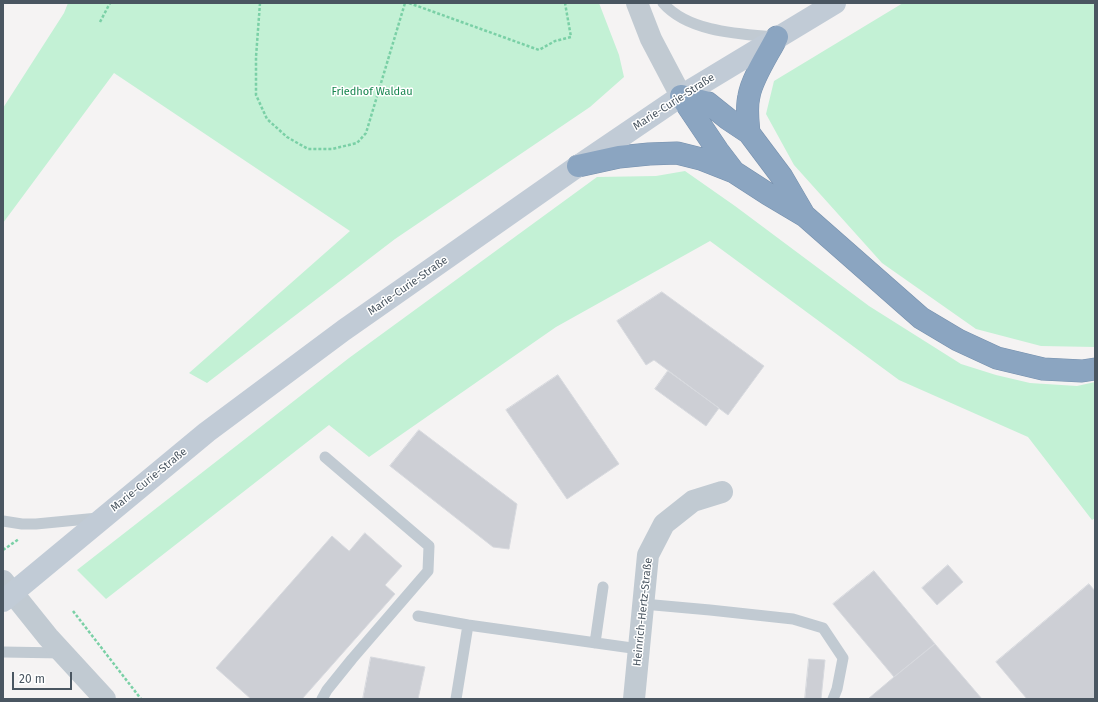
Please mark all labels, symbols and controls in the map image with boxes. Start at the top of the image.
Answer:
street label: Marie-Curie-Straße [631,71,717,133]
park label: Friedhof Waldau [331,85,413,99]
street label: Marie-Curie-Straße [366,254,450,318]
street label: Marie-Curie-Straße [108,445,190,515]
street label: Heinrich-Hertz-Straße [631,557,655,667]
scale bar [14,664,74,690]
text: 20 m [19,672,45,686]

